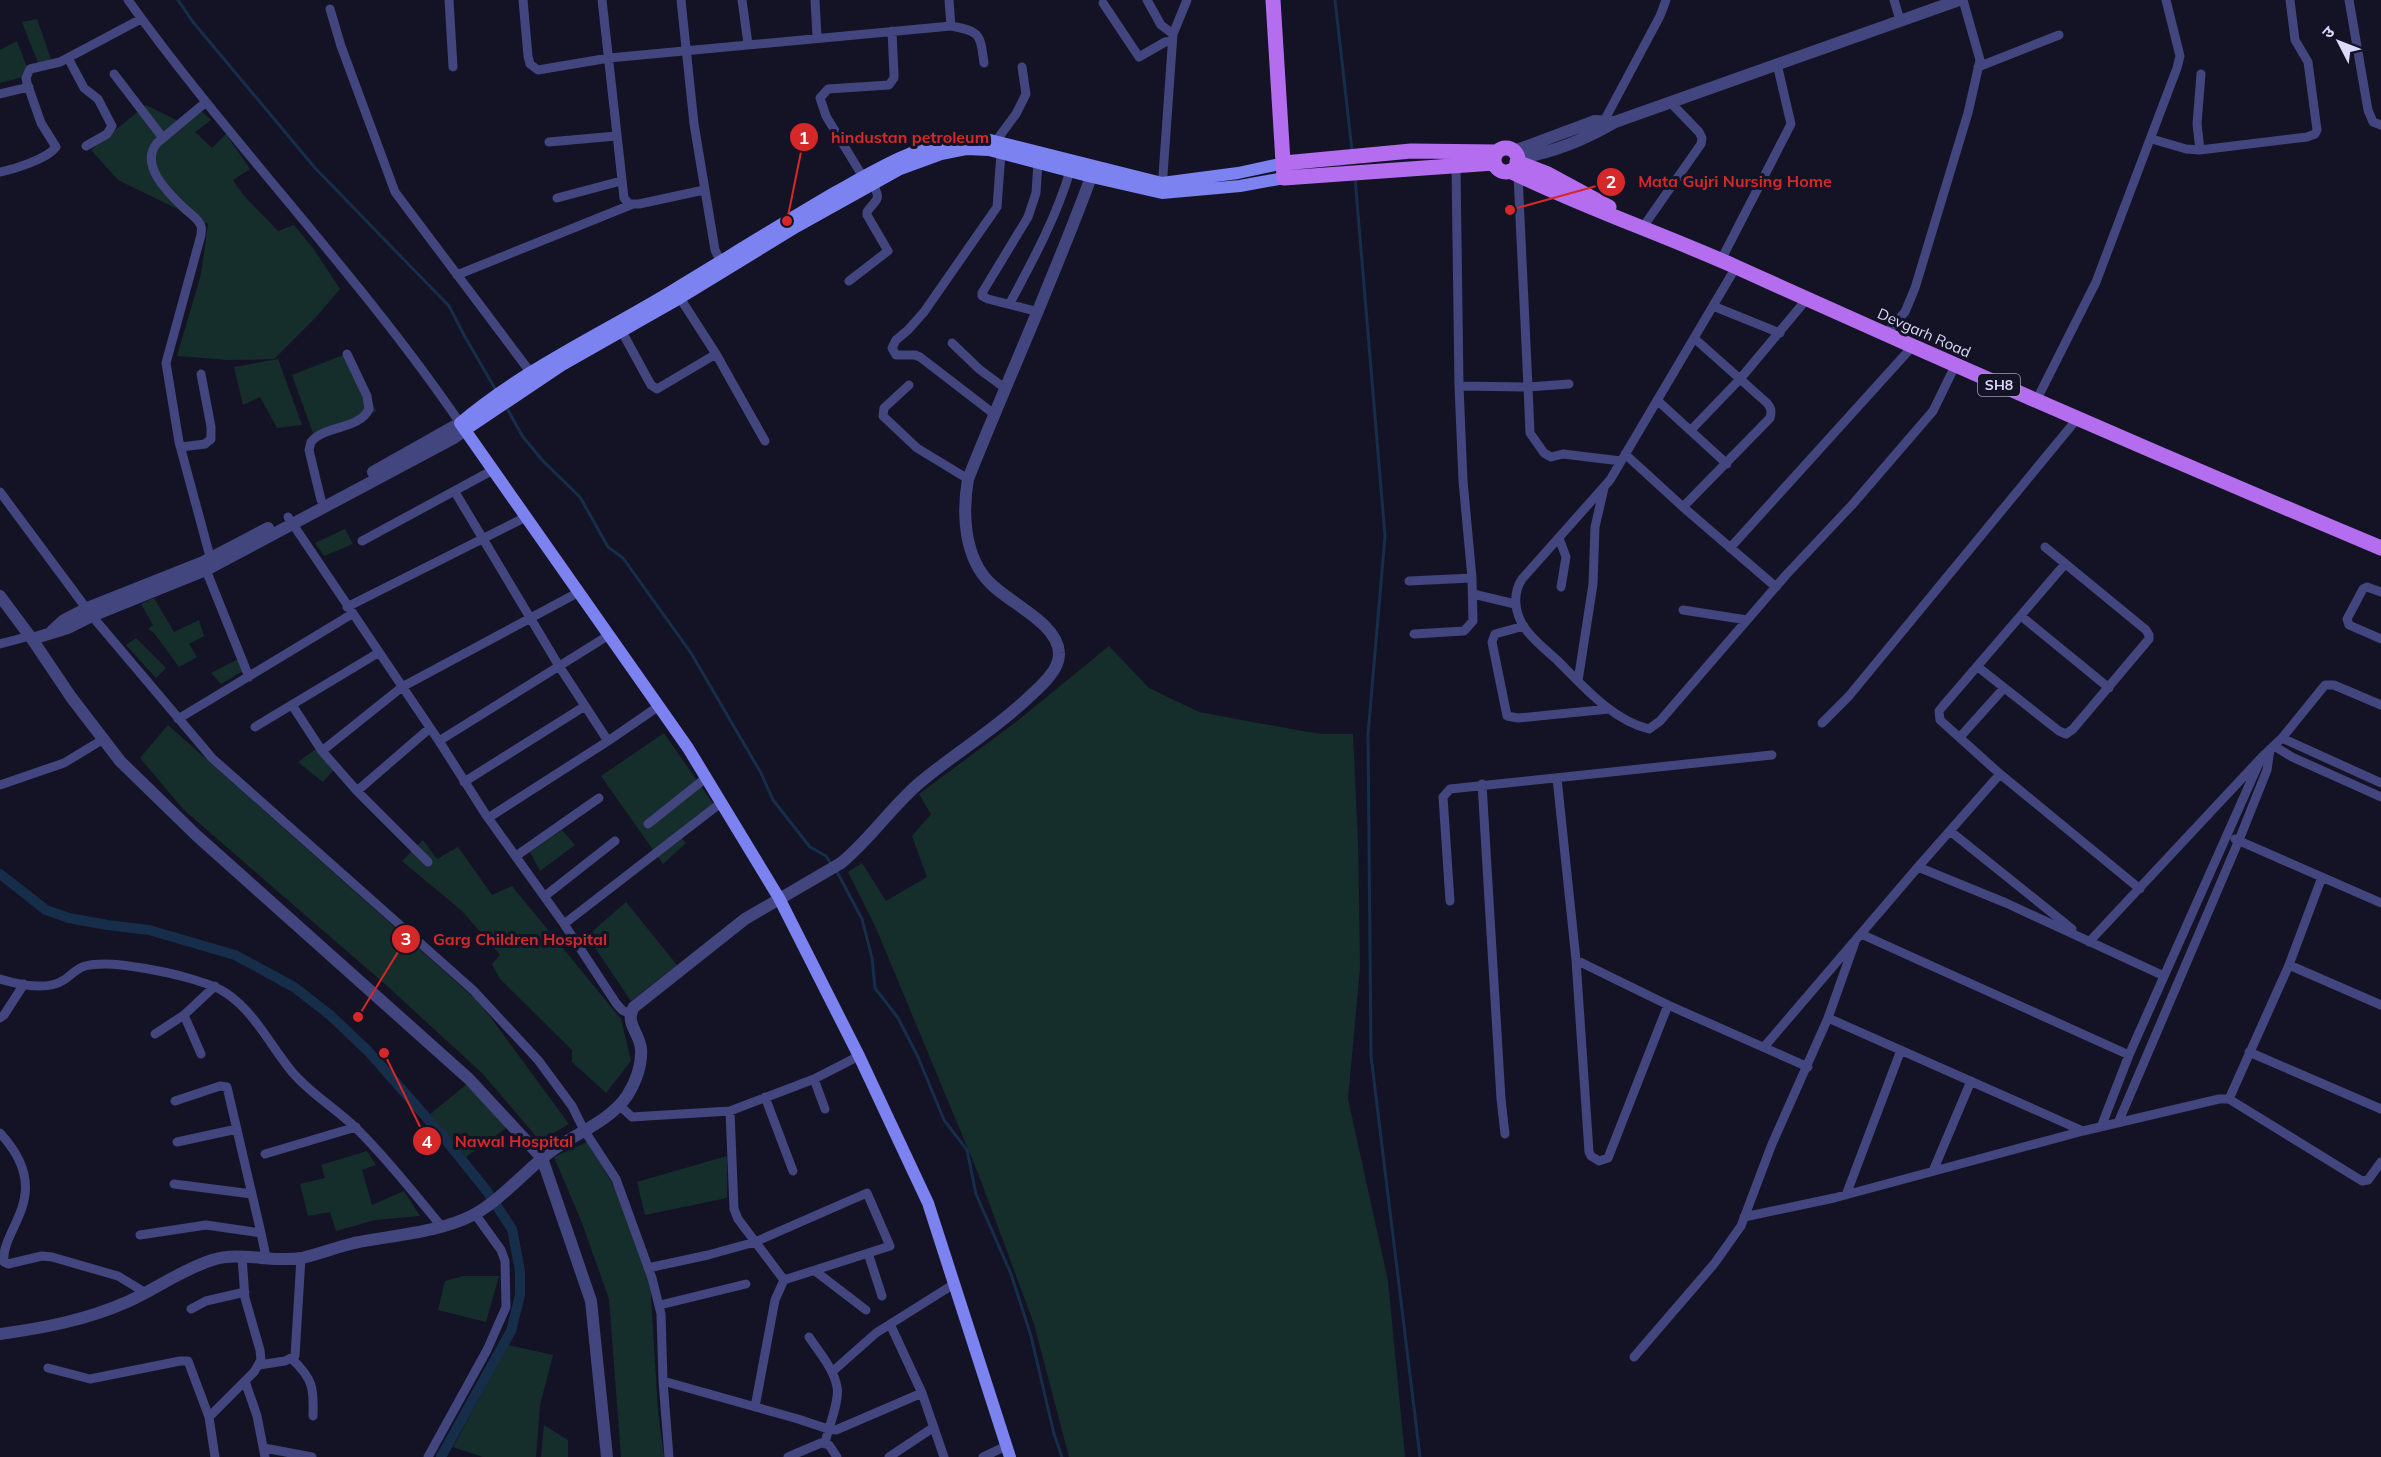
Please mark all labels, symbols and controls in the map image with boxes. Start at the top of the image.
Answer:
north arrow [2309,12,2369,72]
text: उ [2317,21,2339,42]
callout: hindustan petroleum [789,120,1001,154]
text: 1 [799,126,809,149]
text: hindustan petroleum [831,127,989,147]
callout: Mata Gujri Nursing Home [1596,165,1843,199]
text: 2 [1606,170,1616,193]
text: Mata Gujri Nursing Home [1638,171,1832,191]
street label: Devgarh Road [1875,304,1974,362]
road number: SH8 [1978,374,2020,396]
callout: Garg Children Hospital [391,922,619,956]
text: 3 [401,927,411,950]
text: Garg Children Hospital [433,929,607,949]
callout: Nawal Hospital [412,1124,585,1158]
text: 4 [422,1130,433,1153]
text: Nawal Hospital [455,1131,573,1151]

